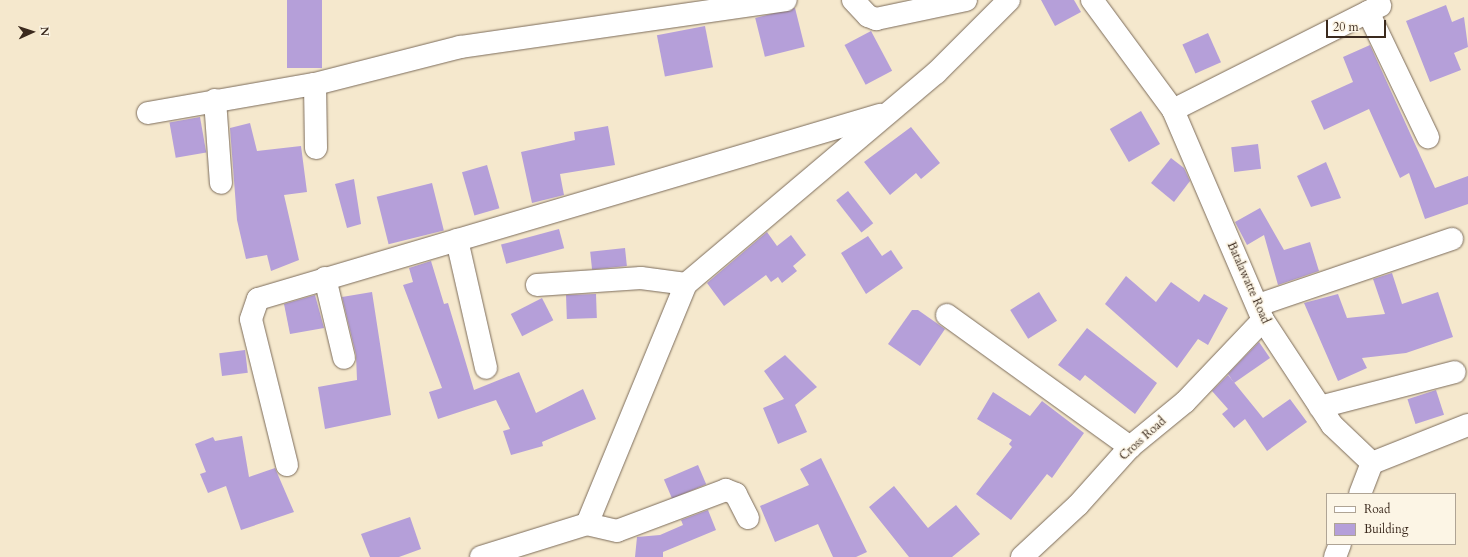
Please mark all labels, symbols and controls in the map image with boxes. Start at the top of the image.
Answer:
north arrow [12,12,52,52]
scale bar [1328,12,1388,38]
text: 20 m [1333,19,1359,35]
text: N [37,26,52,36]
street label: Batalawatte Road [1224,240,1272,326]
street label: Cross Road [1117,414,1169,464]
legend [1326,493,1456,545]
text: Road [1364,501,1390,517]
text: Building [1364,521,1408,537]

